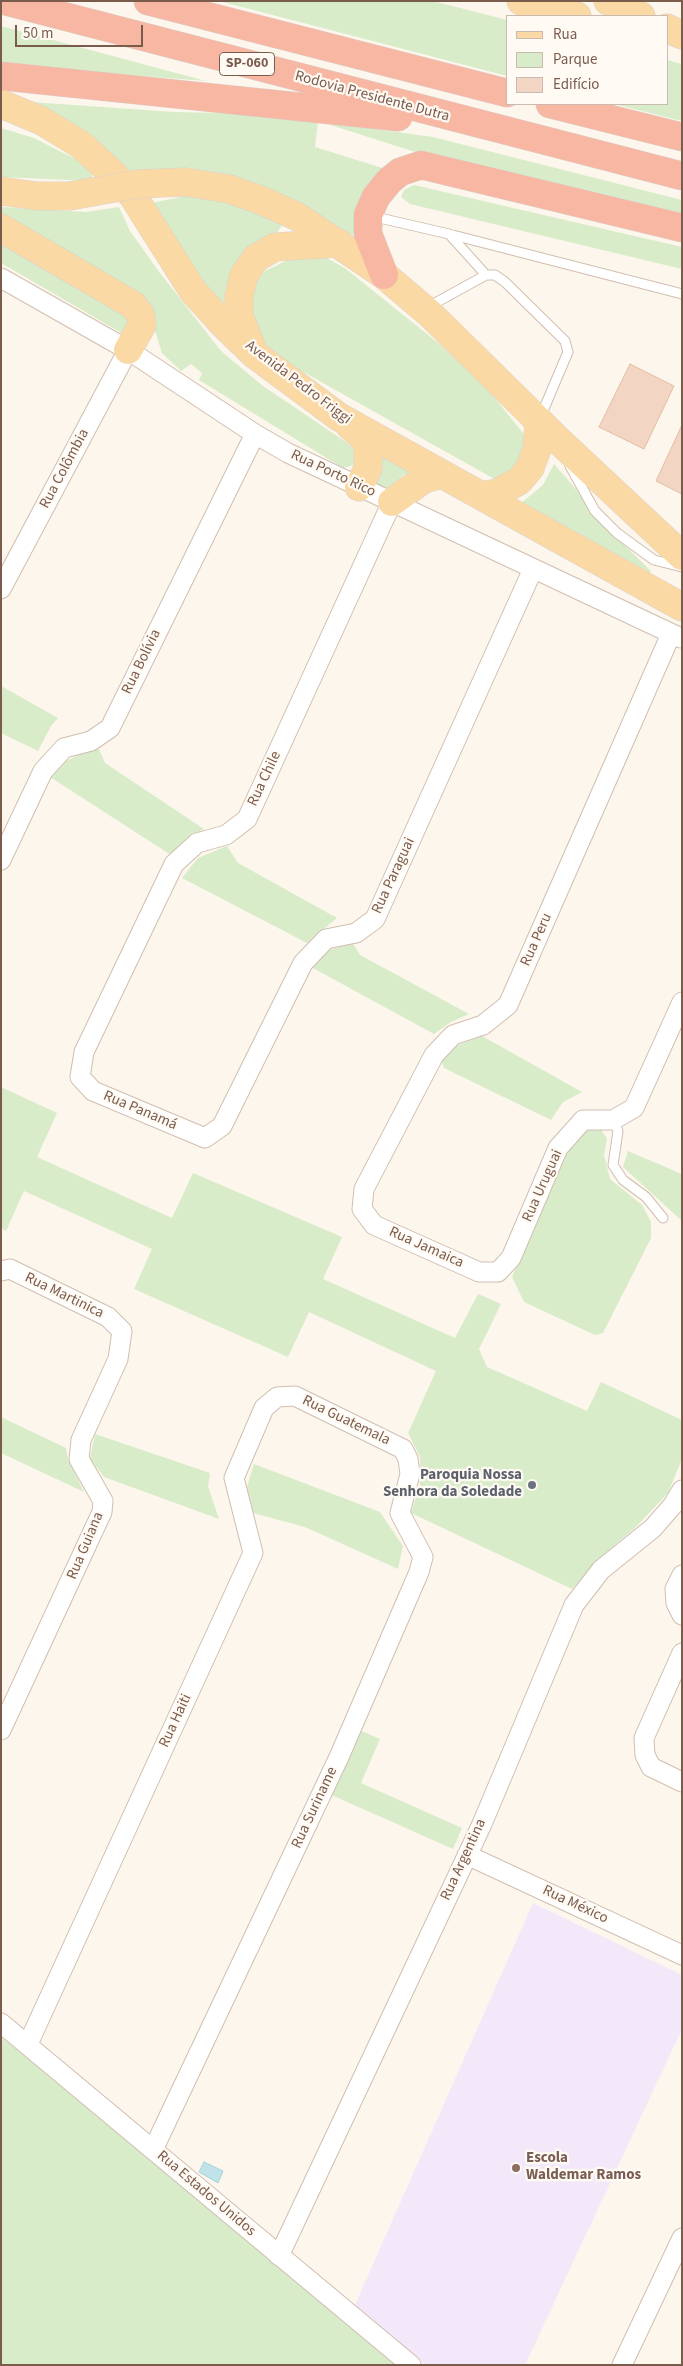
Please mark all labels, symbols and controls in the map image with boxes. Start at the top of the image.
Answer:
scale bar [18,15,145,47]
legend [506,15,668,105]
text: 50 m [23,23,53,44]
text: Rua [553,24,577,45]
text: Parque [553,49,597,70]
road number: SP-060 [220,52,274,76]
street label: Rodovia Presidente Dutra [293,68,451,126]
text: Edifício [553,74,600,95]
street label: Avenida Pedro Friggi [241,337,355,429]
street label: Rua Colômbia [36,426,94,512]
street label: Rua Porto Rico [288,446,378,502]
street label: Rua Bolívia [119,627,165,697]
street label: Rua Chile [244,748,286,810]
street label: Rua Paraguai [369,835,419,917]
street label: Rua Peru [517,911,557,969]
street label: Rua Panamá [100,1087,180,1135]
street label: Rua Uruguai [519,1147,567,1225]
street label: Rua Jamaica [386,1224,466,1272]
street label: Rua Martinica [21,1269,107,1323]
street label: Rua Guatemala [299,1392,393,1450]
place label: Paroquia Nossa Senhora da Soledade [383,1467,522,1502]
marker: Paroquia Nossa Senhora da Soledade [526,1479,538,1491]
street label: Rua Guiana [64,1509,108,1583]
street label: Rua Haiti [156,1691,196,1751]
street label: Rua Suriname [288,1764,342,1852]
street label: Rua Argentina [437,1816,491,1904]
street label: Rua México [539,1882,611,1928]
street label: Rua Estados Unidos [153,2147,259,2241]
place label: Escola Waldemar Ramos [526,2150,641,2185]
marker: Escola Waldemar Ramos [510,2162,522,2174]

